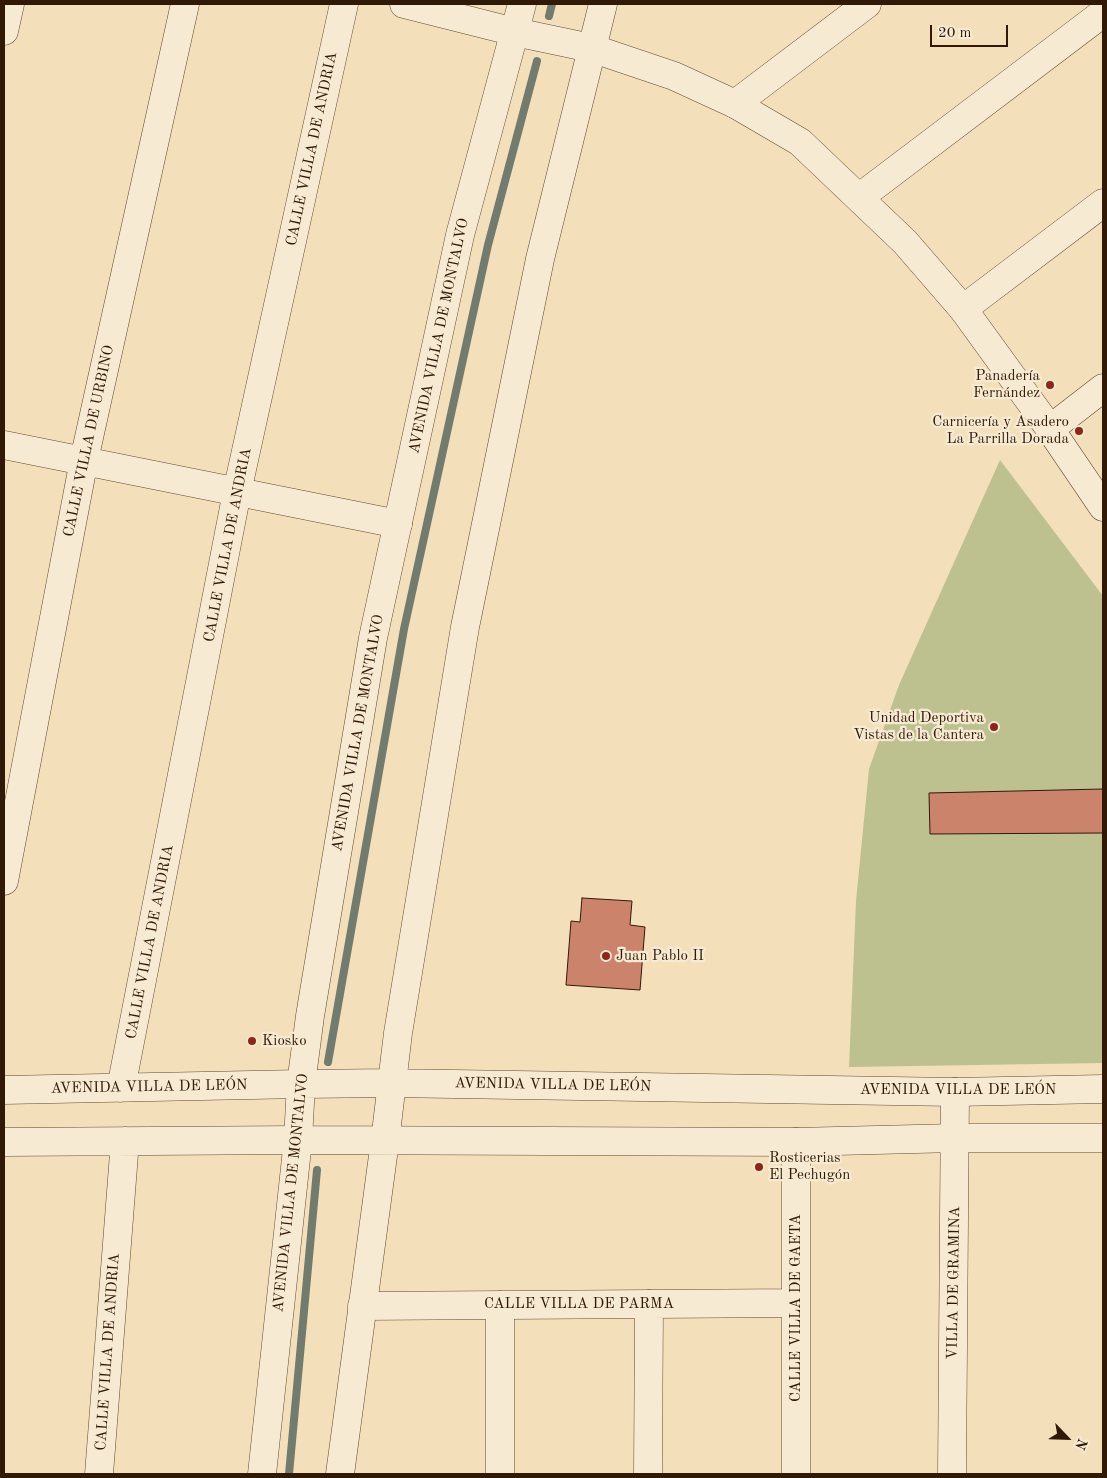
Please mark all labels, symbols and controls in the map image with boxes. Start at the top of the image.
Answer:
scale bar [932,15,1010,47]
text: 20 m [938,26,972,41]
street label: CALLE VILLA DE ANDRIA [283,50,341,248]
street label: AVENIDA VILLA DE MONTALVO [405,217,473,455]
street label: CALLE VILLA DE URBINO [60,343,118,539]
place label: Panadería Fernández [973,367,1040,402]
marker: Panadería Fernández [1044,379,1056,391]
place label: Carnicería y Asadero La Parrilla Dorada [932,413,1069,448]
marker: Carnicería y Asadero La Parrilla Dorada [1073,425,1085,437]
street label: CALLE VILLA DE ANDRIA [200,446,256,644]
street label: AVENIDA VILLA DE MONTALVO [328,613,388,853]
place label: Unidad Deportiva Vistas de la Cantera [853,709,984,744]
marker: Unidad Deportiva Vistas de la Cantera [988,721,1000,733]
street label: CALLE VILLA DE ANDRIA [122,843,178,1041]
place label: Juan Pablo II [616,947,704,965]
marker: Juan Pablo II [600,950,612,962]
place label: Kiosko [262,1032,307,1050]
marker: Kiosko [246,1035,258,1047]
street label: AVENIDA VILLA DE MONTALVO [269,1073,313,1313]
street label: AVENIDA VILLA DE LEÓN [454,1074,652,1096]
street label: AVENIDA VILLA DE LEÓN [50,1076,248,1098]
street label: AVENIDA VILLA DE LEÓN [860,1081,1056,1099]
place label: Rosticerias El Pechugón [769,1149,850,1184]
marker: Rosticerias El Pechugón [753,1161,765,1173]
street label: VILLA DE GRAMINA [944,1206,964,1360]
street label: CALLE VILLA DE GAETA [787,1214,805,1402]
street label: CALLE VILLA DE ANDRIA [92,1253,124,1451]
street label: CALLE VILLA DE PARMA [484,1295,674,1313]
north arrow [1042,1413,1092,1463]
text: N [1072,1436,1089,1452]

